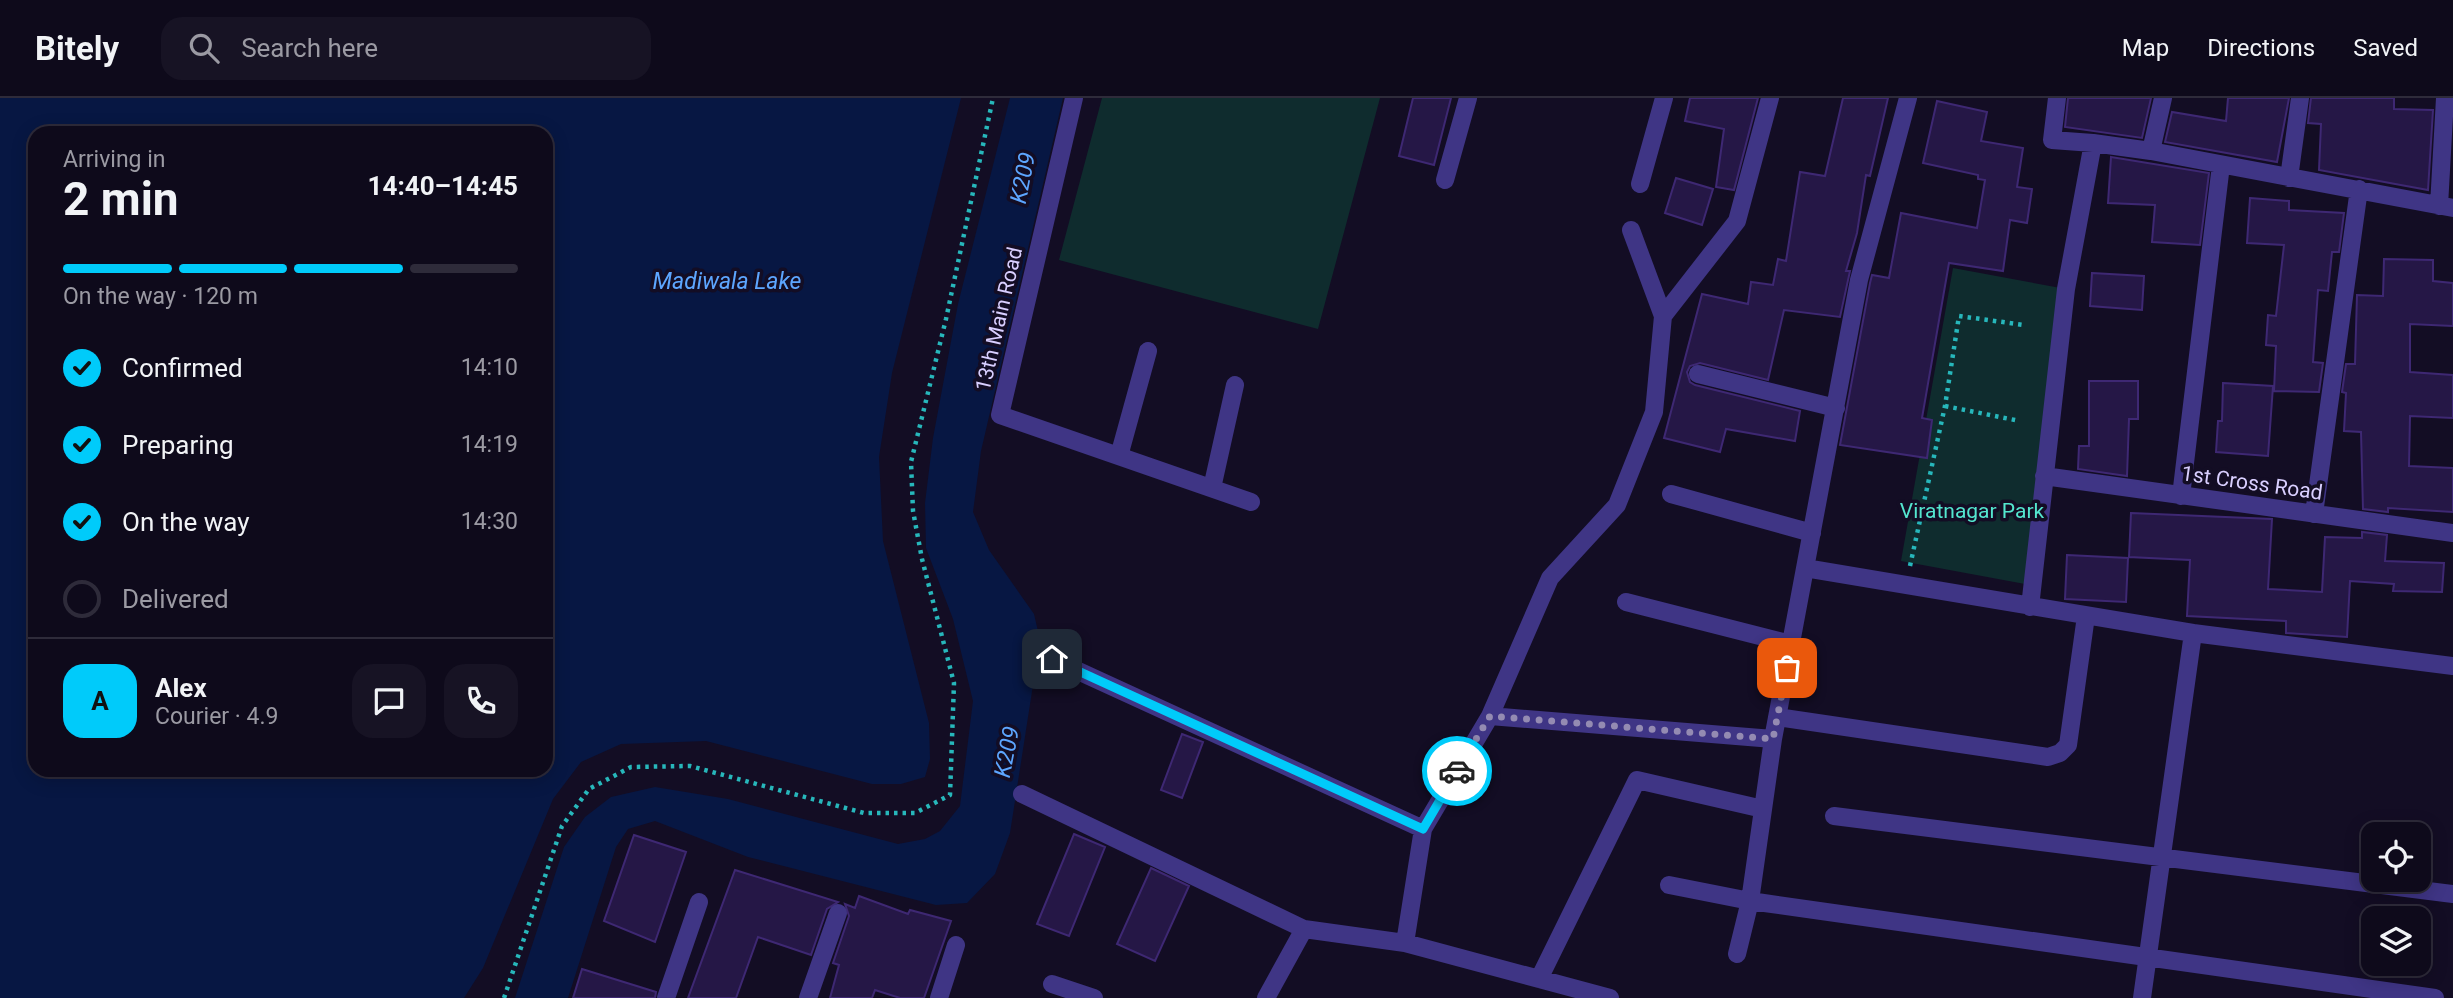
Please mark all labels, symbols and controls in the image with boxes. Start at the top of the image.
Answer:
search box [161,17,651,80]
text: Bitely [35,29,119,68]
icon: search [185,29,223,67]
text: Search here [241,33,378,63]
text: Map [2122,34,2169,62]
text: Directions [2207,34,2315,62]
text: Saved [2353,34,2418,62]
text: Arriving in [63,146,166,173]
water label: K209 [1005,150,1041,206]
text: 14:40–14:45 [368,171,518,201]
text: 2 min [63,172,179,226]
street label: 13th Main Road [971,245,1027,393]
water label: Madiwala Lake [653,268,802,295]
text: On the way · 120 m [63,283,258,310]
icon: check [63,349,101,387]
text: Confirmed [122,353,243,383]
text: 14:10 [461,354,518,381]
icon: check [63,426,101,464]
text: Preparing [122,430,234,460]
text: 14:19 [461,431,518,458]
street label: 1st Cross Road [2180,461,2324,505]
park label: Viratnagar Park [1900,499,2045,523]
icon: check [63,503,101,541]
text: On the way [122,507,250,537]
text: 14:30 [461,508,518,535]
text: Delivered [122,584,229,614]
pin [1022,629,1082,689]
pin [1757,638,1817,698]
icon: home [1033,640,1071,678]
icon: bag [1768,649,1806,687]
button: chat [352,664,426,738]
button: phone [444,664,518,738]
text: Alex [155,673,207,703]
text: A [91,686,109,716]
text: Courier · 4.9 [155,703,278,730]
water label: K209 [989,724,1025,780]
courier [1422,736,1492,806]
icon: car [1438,752,1476,790]
map controls [2361,822,2431,976]
button: locate [2361,822,2431,892]
button: layers [2361,906,2431,976]

